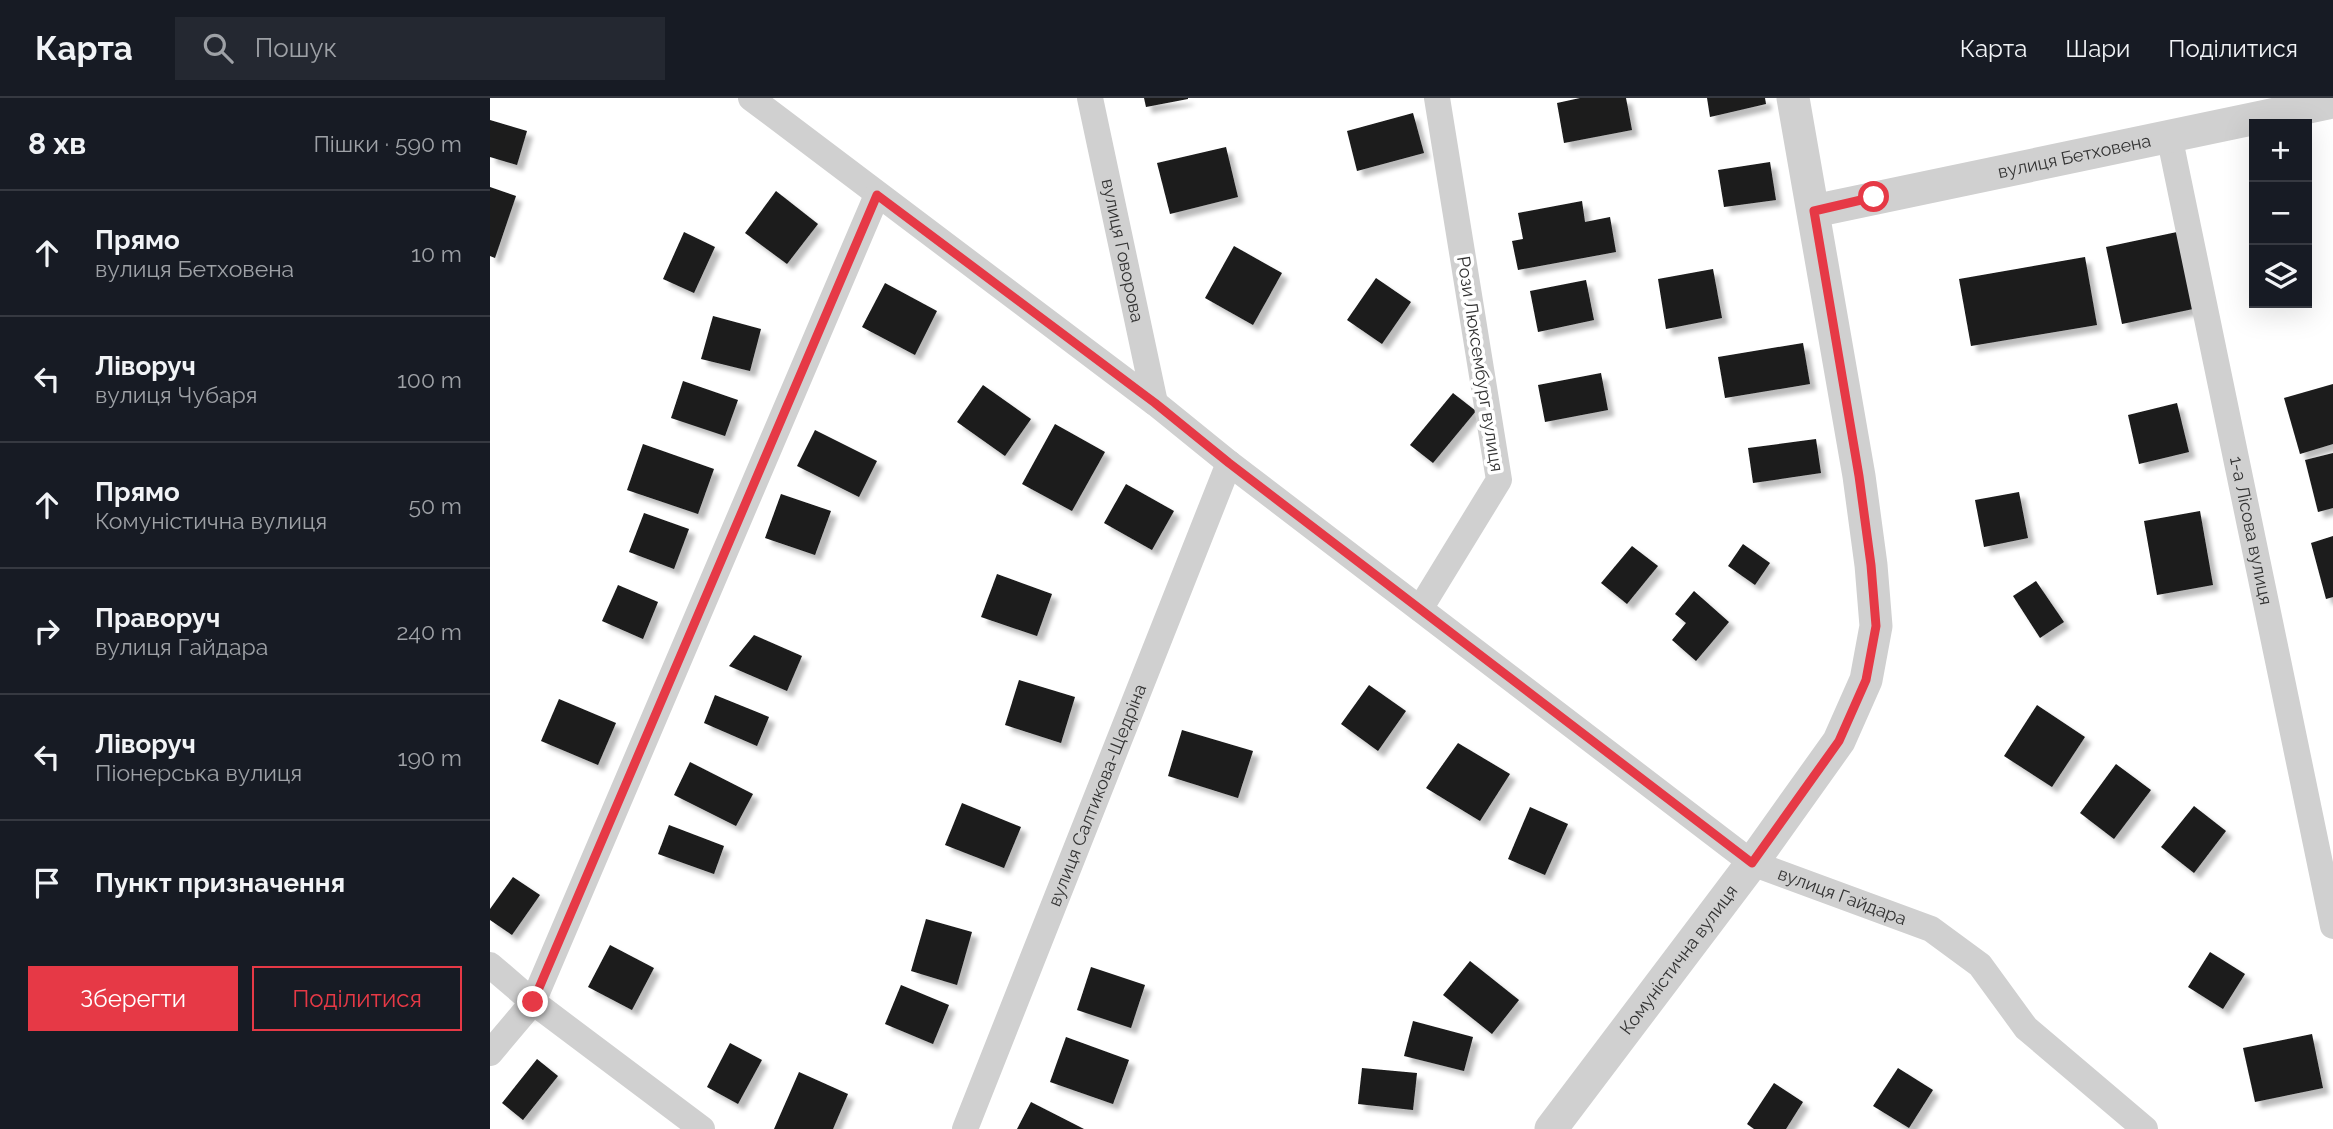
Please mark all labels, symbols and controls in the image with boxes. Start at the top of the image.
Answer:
search box [175,17,665,80]
text: Карта [35,29,133,68]
icon: search [199,29,237,67]
text: Пошук [255,33,337,63]
text: Карта [1960,34,2027,63]
text: Шари [2065,34,2130,63]
text: Поділитися [2168,34,2298,63]
map controls [2249,119,2312,308]
button: + [2249,119,2312,182]
text: 8 хв [28,126,86,161]
text: Пішки · 590 m [313,130,462,157]
street label: вулиця Бетховена [1996,130,2153,182]
street label: вулиця Говорова [1097,177,1149,324]
route start [1858,181,1889,212]
button: − [2249,182,2312,245]
text: Прямо [95,225,180,255]
icon: ahead [28,234,66,272]
text: 10 m [411,240,462,267]
button: layers [2249,245,2312,308]
text: вулиця Бетховена [95,255,294,282]
street label: Рози Люксембург вулиця [1453,255,1508,473]
text: Ліворуч [95,351,196,381]
icon: left [28,360,66,398]
text: 100 m [397,366,462,393]
text: вулиця Чубаря [95,381,258,408]
street label: 1-а Лісова вулиця [2226,454,2277,607]
text: Прямо [95,477,180,507]
icon: ahead [28,486,66,524]
text: 50 m [408,492,462,519]
text: Комуністична вулиця [95,507,327,534]
text: Праворуч [95,603,220,633]
icon: right [28,612,66,650]
text: 240 m [396,618,462,645]
text: вулиця Гайдара [95,633,268,660]
street label: вулиця Салтикова-Щедріна [1043,681,1150,909]
text: Ліворуч [95,729,196,759]
icon: left [28,738,66,776]
text: 190 m [398,744,462,771]
text: Піонерська вулиця [95,759,302,786]
street label: вулиця Гайдара [1775,862,1910,929]
icon: arrive [28,864,66,902]
text: Пункт призначення [95,868,345,898]
street label: Комуністична вулиця [1615,881,1742,1038]
button: Зберегти [28,966,238,1031]
button: Поділитися [252,966,462,1031]
route end [517,986,548,1017]

